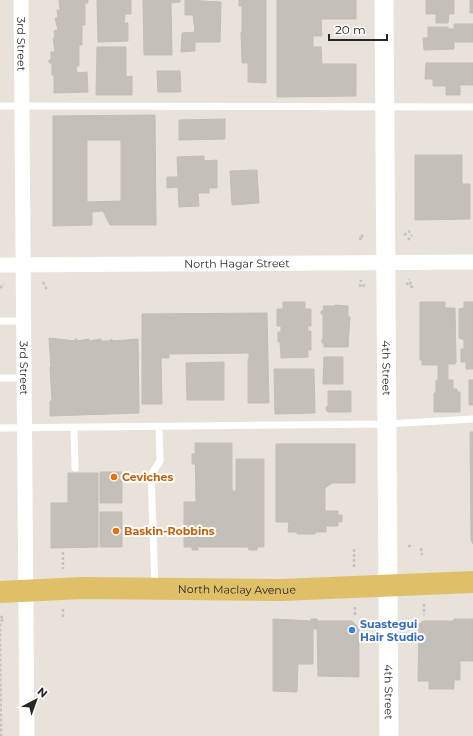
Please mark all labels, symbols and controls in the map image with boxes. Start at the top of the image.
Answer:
scale bar [329,16,387,42]
street label: 3rd Street [14,17,29,72]
text: 20 m [335,22,366,37]
street label: North Hagar Street [184,256,290,271]
street label: 4th Street [379,340,394,396]
street label: 3rd Street [17,341,31,396]
place label: Ceviches [122,470,174,484]
marker: Ceviches [109,472,119,482]
place label: Baskin-Robbins [124,524,215,538]
marker: Baskin-Robbins [111,526,121,536]
street label: North Maclay Avenue [178,582,297,597]
place label: Suastegui Hair Studio [360,617,424,644]
marker: Suastegui Hair Studio [347,625,357,635]
street label: 4th Street [382,664,396,720]
north arrow [16,680,56,720]
text: N [35,684,51,701]

